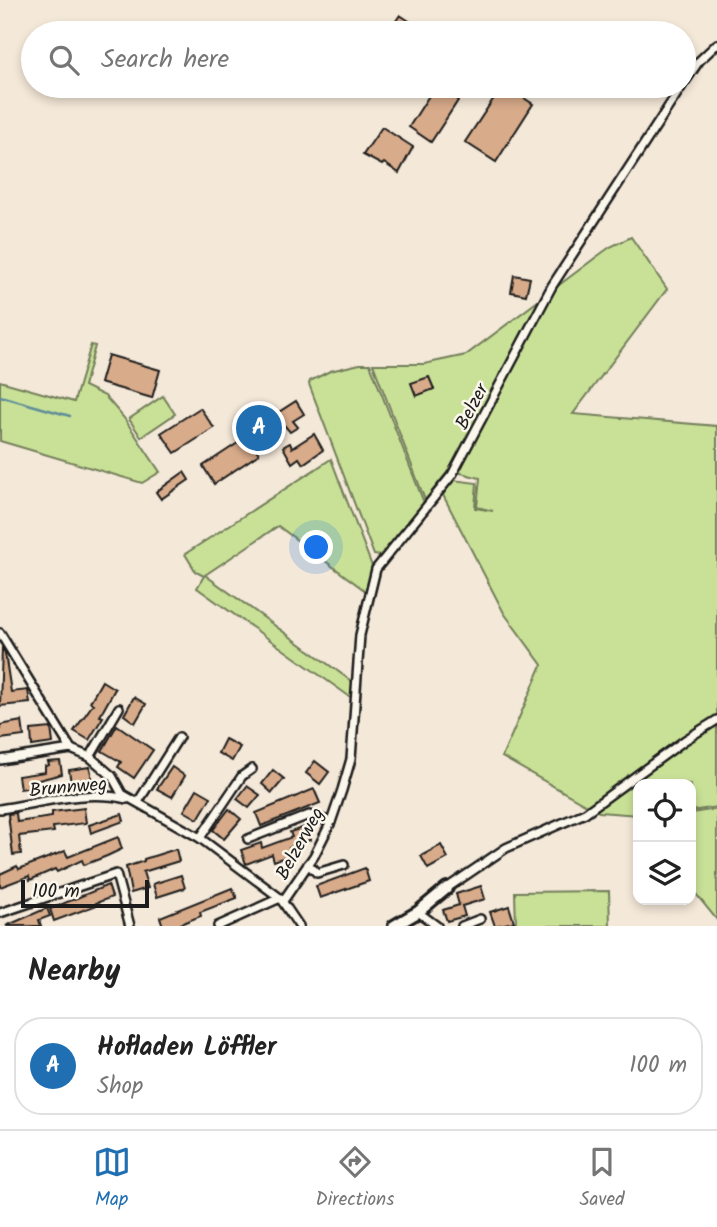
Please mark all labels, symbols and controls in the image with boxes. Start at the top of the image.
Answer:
search box [21,21,696,98]
text: Search here [101,39,229,81]
icon: search [45,41,83,79]
street label: Belzer [448,377,498,435]
pin: A [236,402,282,454]
your location [299,530,333,564]
street label: Brunnweg [28,770,108,806]
map controls [633,779,696,905]
button: locate [633,779,696,842]
street label: Belzerweg [269,802,333,886]
button: layers [633,842,696,905]
scale bar [21,877,149,909]
text: 100 m [32,877,80,907]
text: Nearby [28,948,120,996]
text: Hofladen Löffler [97,1027,276,1069]
text: A [46,1048,60,1084]
text: 100 m [629,1048,687,1084]
text: Shop [97,1069,143,1105]
tab: Map [93,1143,131,1215]
tab: Directions [316,1143,394,1215]
tab: Saved [579,1143,624,1215]

